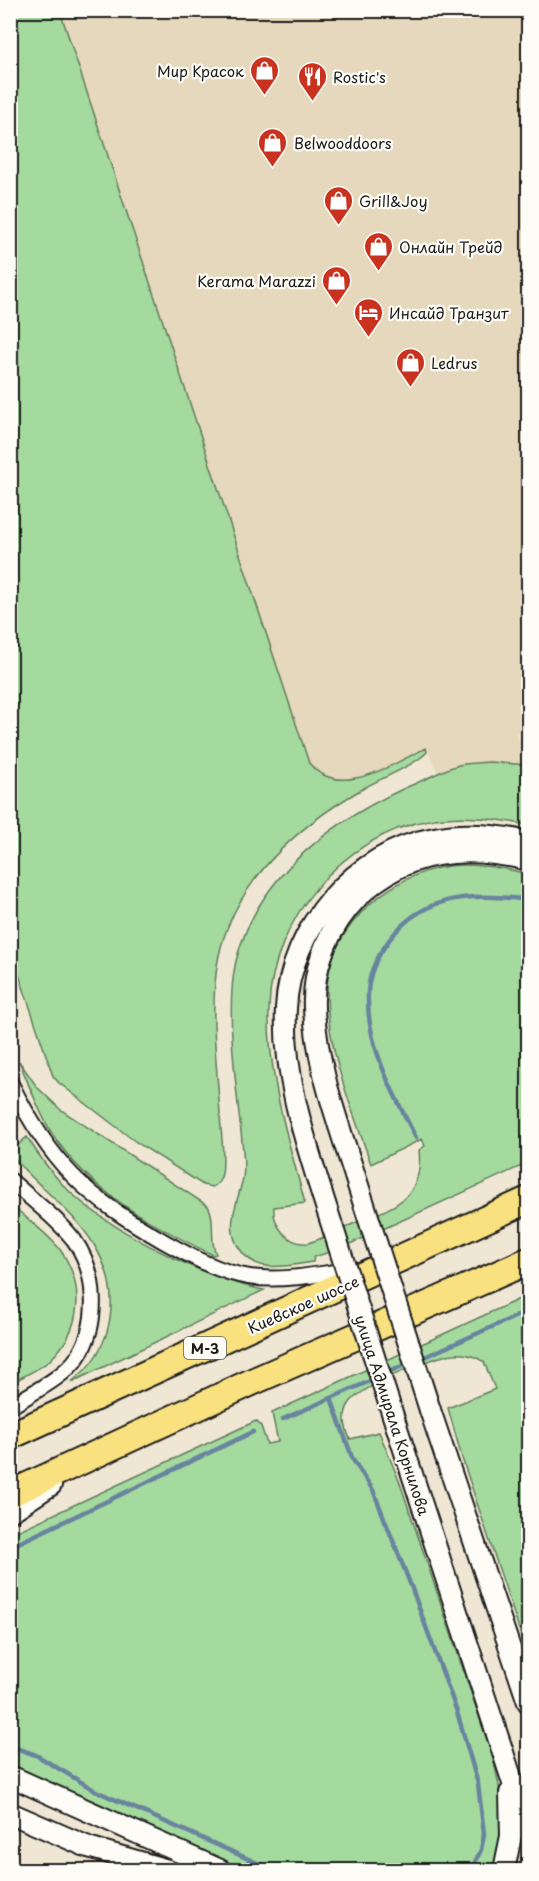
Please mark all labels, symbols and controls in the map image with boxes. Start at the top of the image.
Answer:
shop icon: Мир Красок [249,54,281,96]
place label: Мир Красок [157,59,244,82]
restaurant icon: Rostic's [296,60,328,102]
place label: Rostic's [333,65,386,88]
shop icon: Belwooddoors [257,126,289,168]
place label: Belwooddoors [294,131,392,154]
shop icon: Grill&Joy [322,184,354,226]
place label: Grill&Joy [359,189,427,212]
shop icon: Онлайн Трейд [362,230,394,272]
place label: Онлайн Трейд [399,235,503,258]
shop icon: Kerama Marazzi [321,264,353,306]
place label: Kerama Marazzi [197,269,316,292]
hotel icon: Инсайд Транзит [352,296,384,338]
place label: Инсайд Транзит [389,301,509,324]
shop icon: Ledrus [394,346,426,388]
place label: Ledrus [431,351,477,374]
street label: Киевское шоссе [244,1269,362,1339]
street label: улица Адмирала Корнилова [350,1312,437,1519]
road number: М-3 [184,1337,226,1359]

